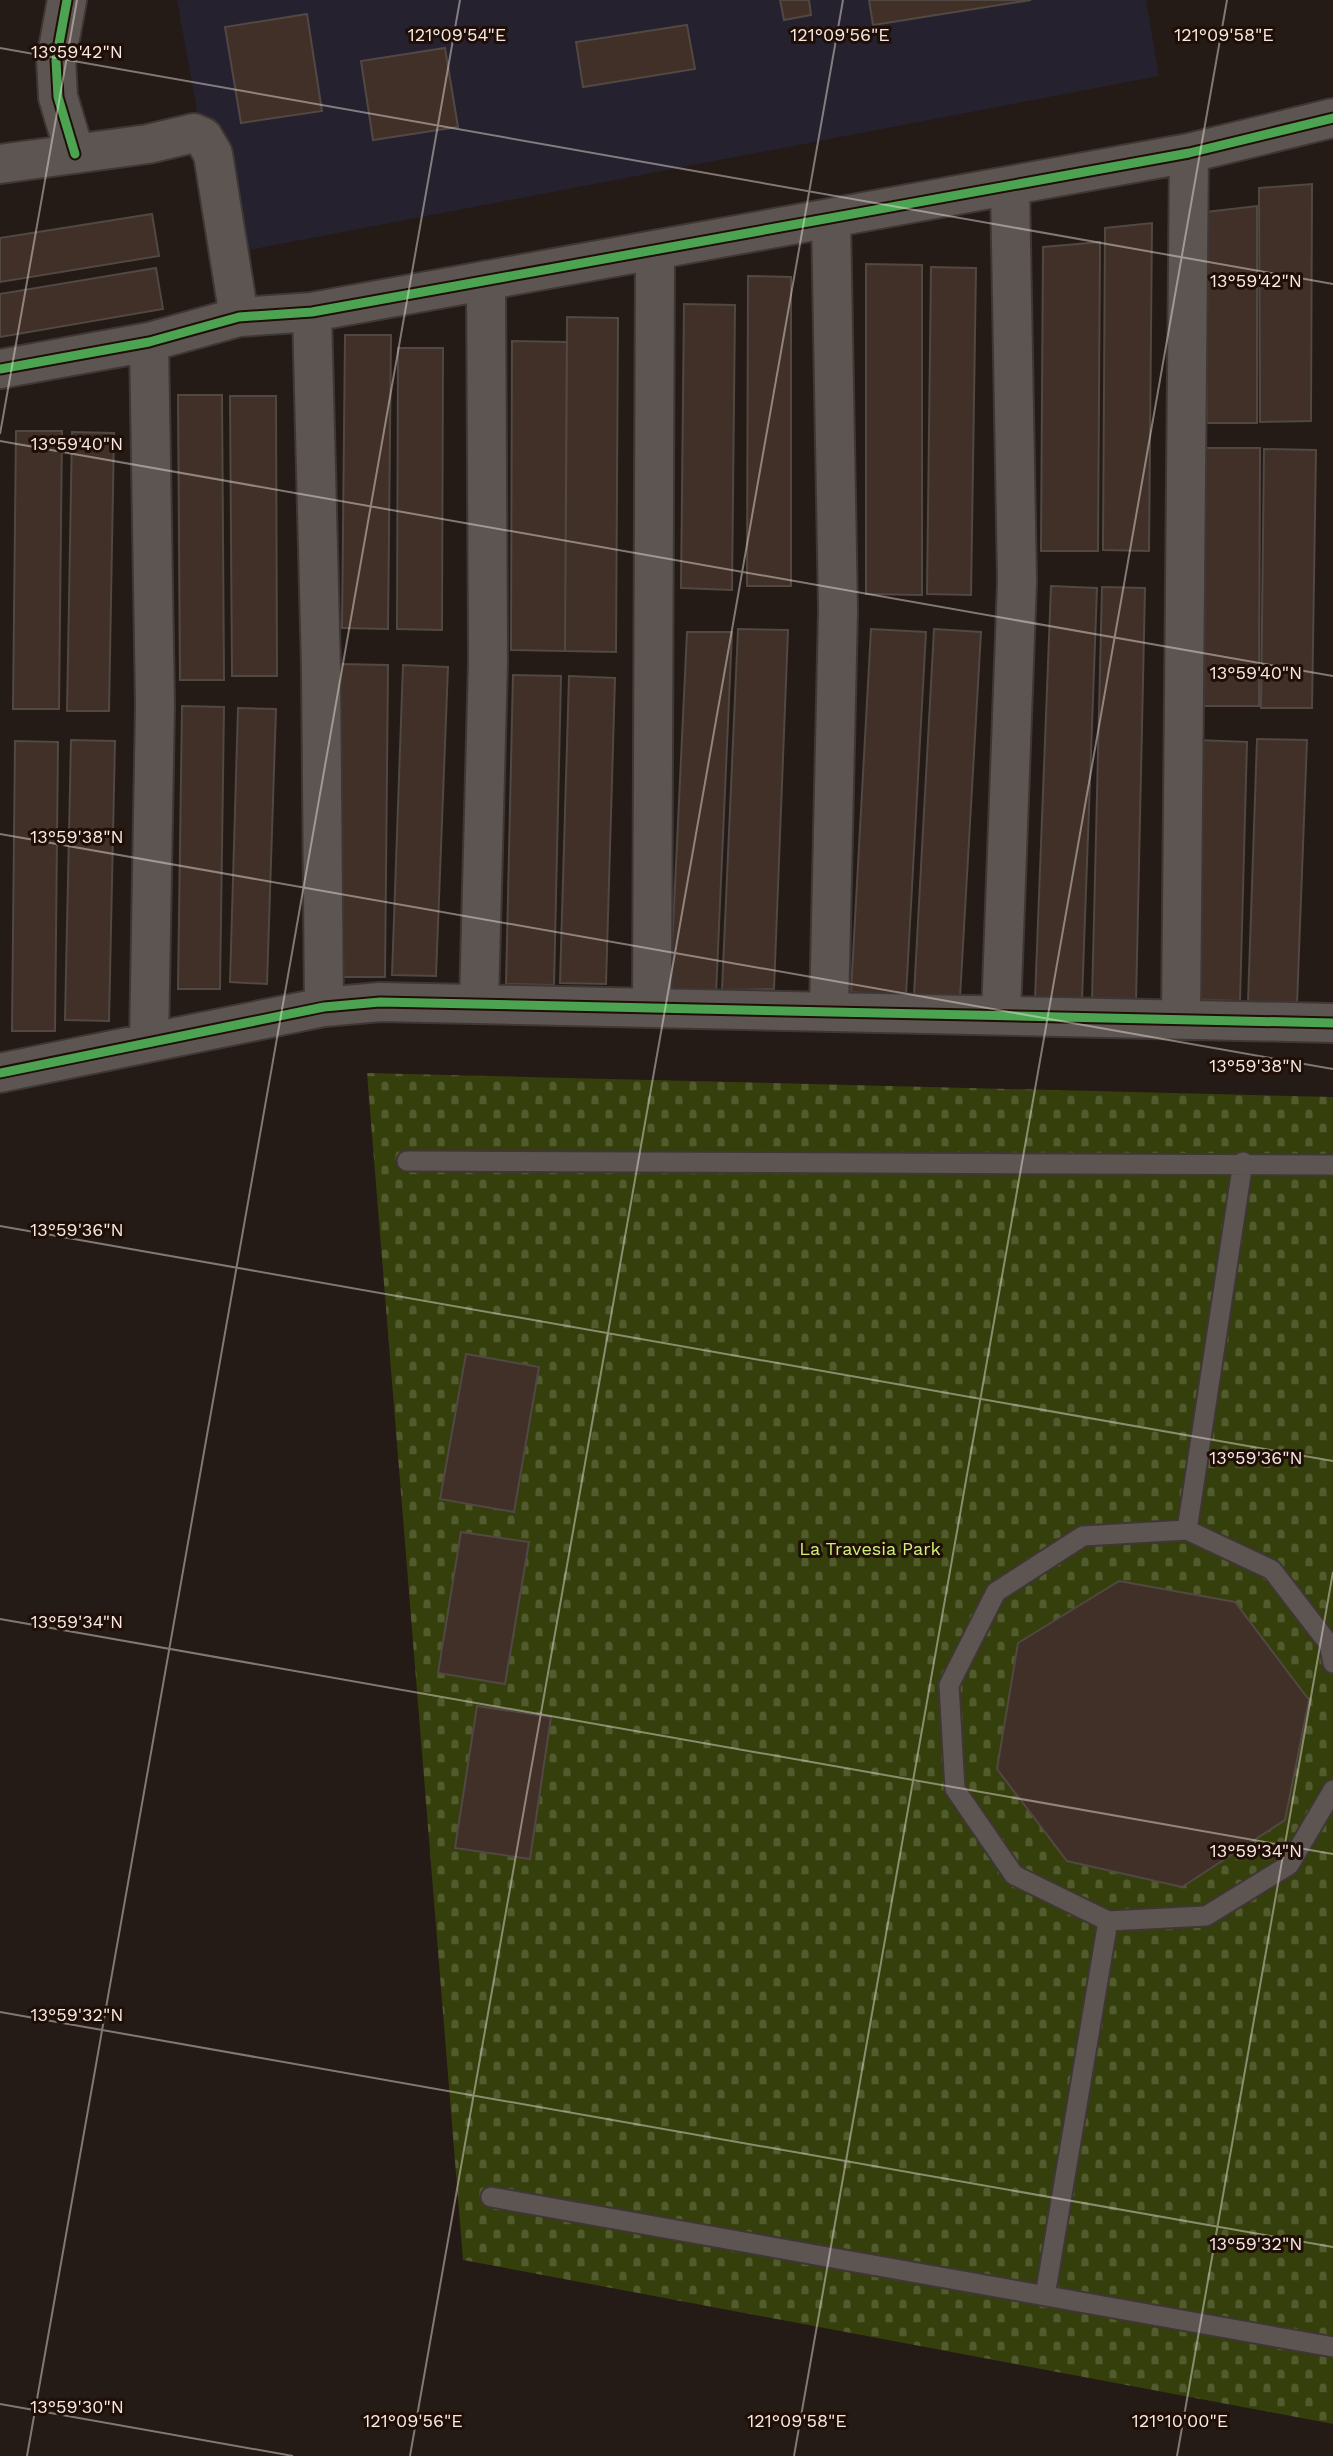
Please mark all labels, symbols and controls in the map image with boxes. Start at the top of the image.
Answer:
text: 121°09'54"E [408,24,506,45]
text: 121°09'56"E [790,24,890,45]
text: 121°09'58"E [1174,24,1274,45]
text: 13°59'42"N [31,41,123,62]
text: 13°59'42"N [1210,270,1302,291]
text: 13°59'40"N [31,433,123,454]
text: 13°59'40"N [1210,662,1302,683]
text: 13°59'38"N [30,826,124,847]
text: 13°59'38"N [1209,1055,1303,1076]
text: 13°59'36"N [30,1219,124,1240]
text: 13°59'36"N [1209,1447,1303,1468]
park label: La Travesia Park [799,1538,941,1559]
text: 13°59'34"N [31,1611,123,1632]
text: 13°59'34"N [1210,1840,1302,1861]
text: 13°59'32"N [30,2004,124,2025]
text: 13°59'32"N [1209,2233,1303,2254]
text: 13°59'30"N [30,2396,124,2417]
text: 121°09'56"E [363,2410,463,2431]
text: 121°09'58"E [747,2410,847,2431]
text: 121°10'00"E [1132,2410,1228,2431]

